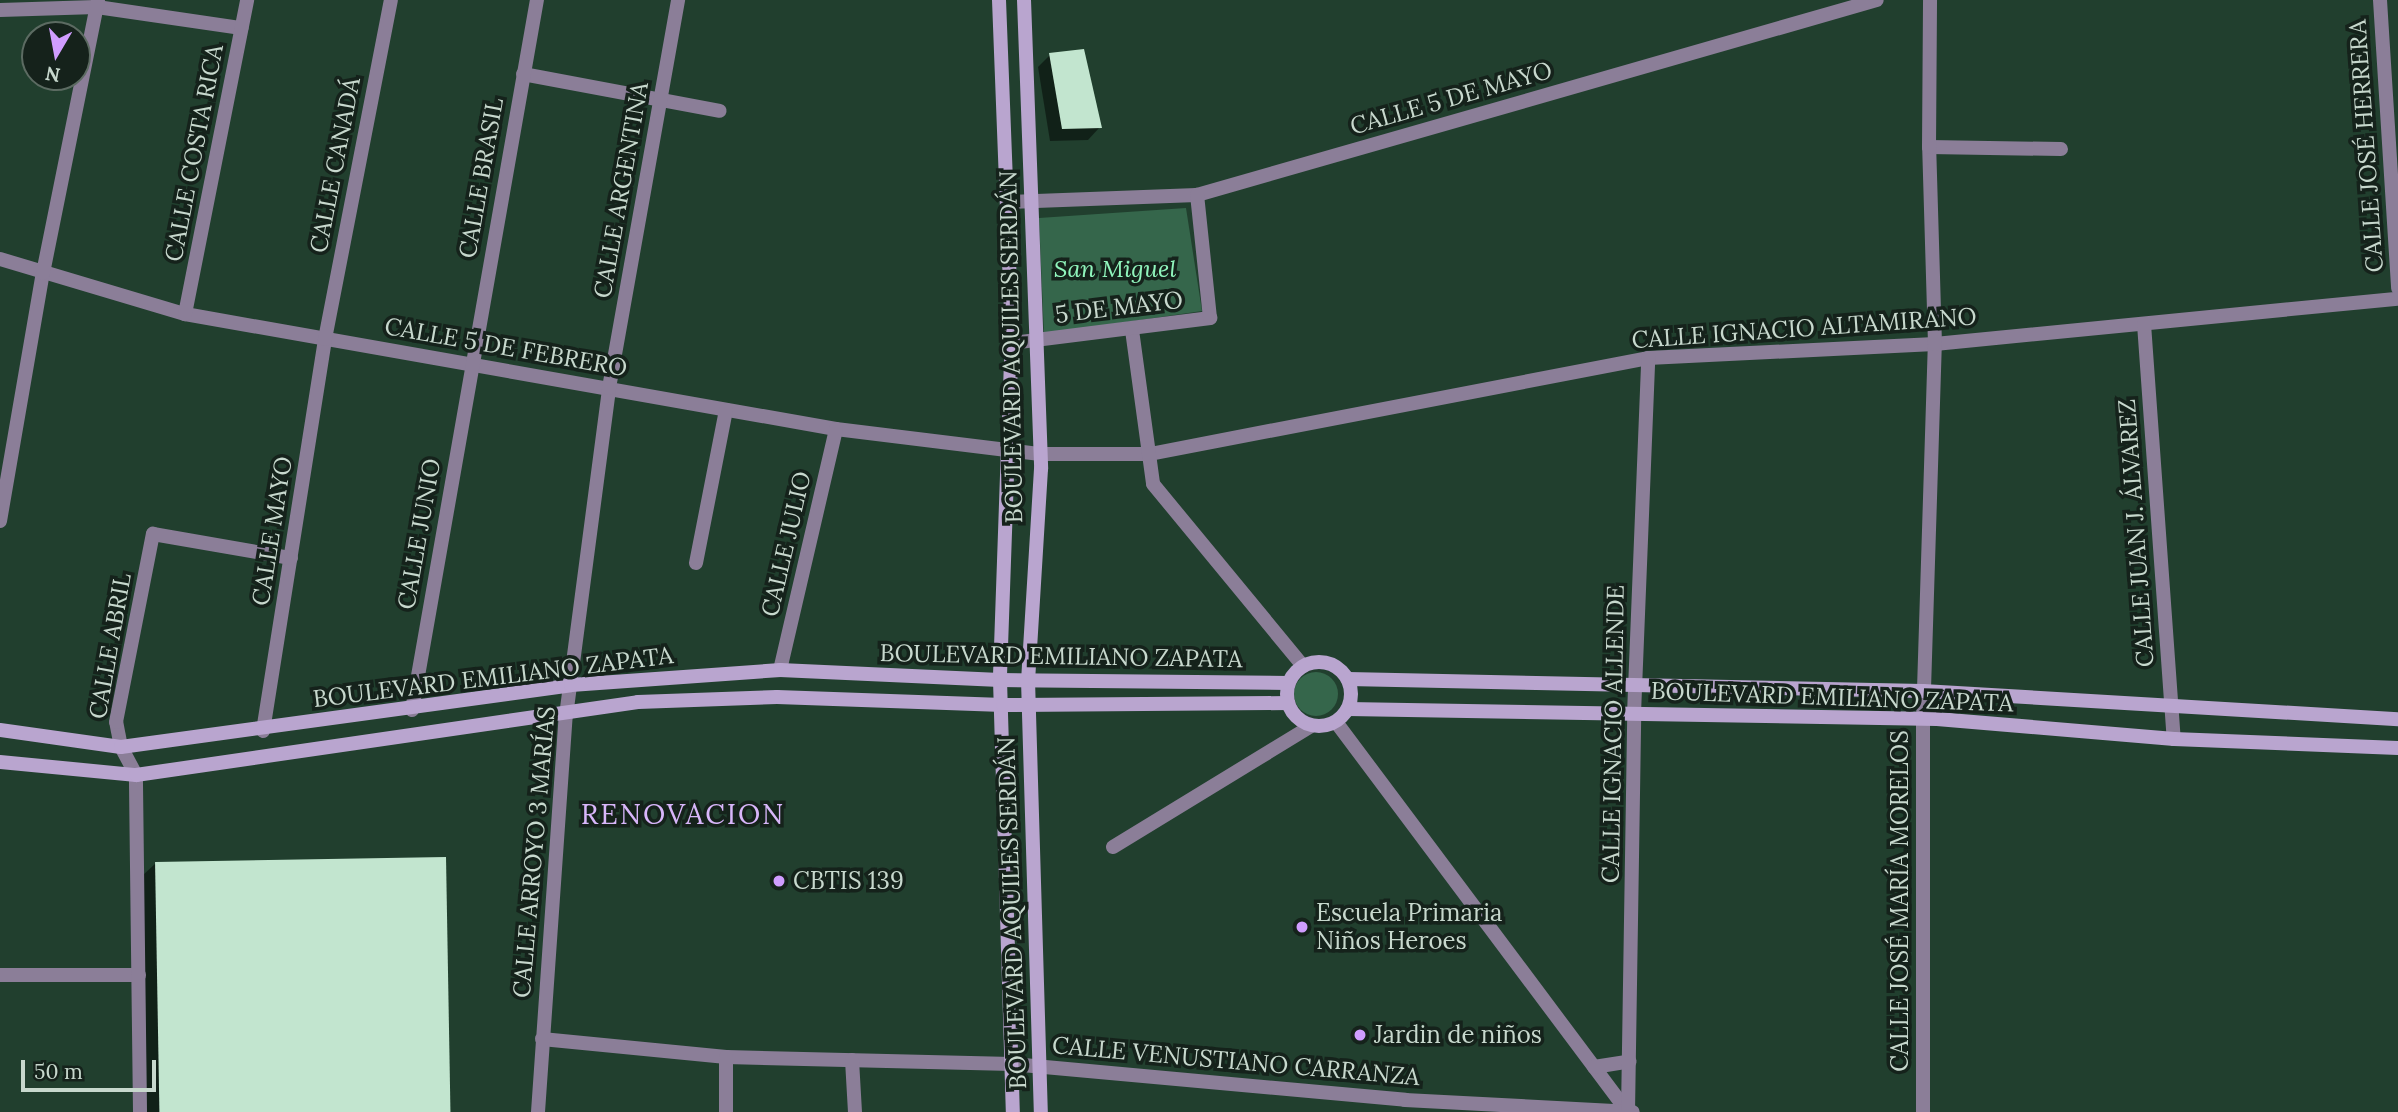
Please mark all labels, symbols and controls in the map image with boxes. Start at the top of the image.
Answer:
street label: CALLE JOSÉ HERRERA [2343,19,2389,273]
north arrow [21,21,91,91]
street label: CALLE COSTA RICA [159,42,229,264]
street label: CALLE 5 DE MAYO [1347,55,1555,141]
text: N [43,62,62,88]
street label: CALLE CANADÁ [304,75,366,255]
street label: CALLE ARGENTINA [588,80,654,300]
street label: CALLE BRASIL [453,96,509,260]
street label: BOULEVARD AQUILES SERDÁN [994,170,1028,524]
park label: San Miguel [1054,255,1176,283]
street label: 5 DE MAYO [1054,285,1184,329]
street label: CALLE IGNACIO ALTAMIRANO [1631,302,1977,354]
street label: CALLE 5 DE FEBRERO [382,311,630,383]
street label: CALLE JUAN J. ÁLVAREZ [2112,398,2160,668]
street label: CALLE MAYO [246,454,298,608]
street label: CALLE JUNIO [392,456,446,612]
street label: CALLE JULIO [755,469,817,619]
street label: CALLE ABRIL [83,571,137,721]
street label: CALLE IGNACIO ALLENDE [1596,585,1630,883]
street label: BOULEVARD EMILIANO ZAPATA [879,638,1243,674]
street label: BOULEVARD EMILIANO ZAPATA [311,641,675,713]
street label: BOULEVARD EMILIANO ZAPATA [1650,676,2014,718]
street label: CALLE ARROYO 3 MARÍAS [507,705,561,999]
street label: CALLE JOSÉ MARÍA MORELOS [1886,730,1914,1072]
street label: BOULEVARD AQUILES SERDÁN [991,736,1033,1090]
district label: RENOVACION [582,797,784,831]
place label: CBTIS 139 [793,867,904,895]
marker: CBTIS 139 [771,873,787,889]
place label: Escuela Primaria Niños Heroes [1316,899,1502,955]
marker: Escuela Primaria Niños Heroes [1294,919,1310,935]
place label: Jardin de niños [1374,1021,1542,1049]
marker: Jardin de niños [1352,1027,1368,1043]
street label: CALLE VENUSTIANO CARRANZA [1051,1031,1421,1091]
scale bar [24,1046,159,1090]
text: 50 m [34,1058,83,1085]

